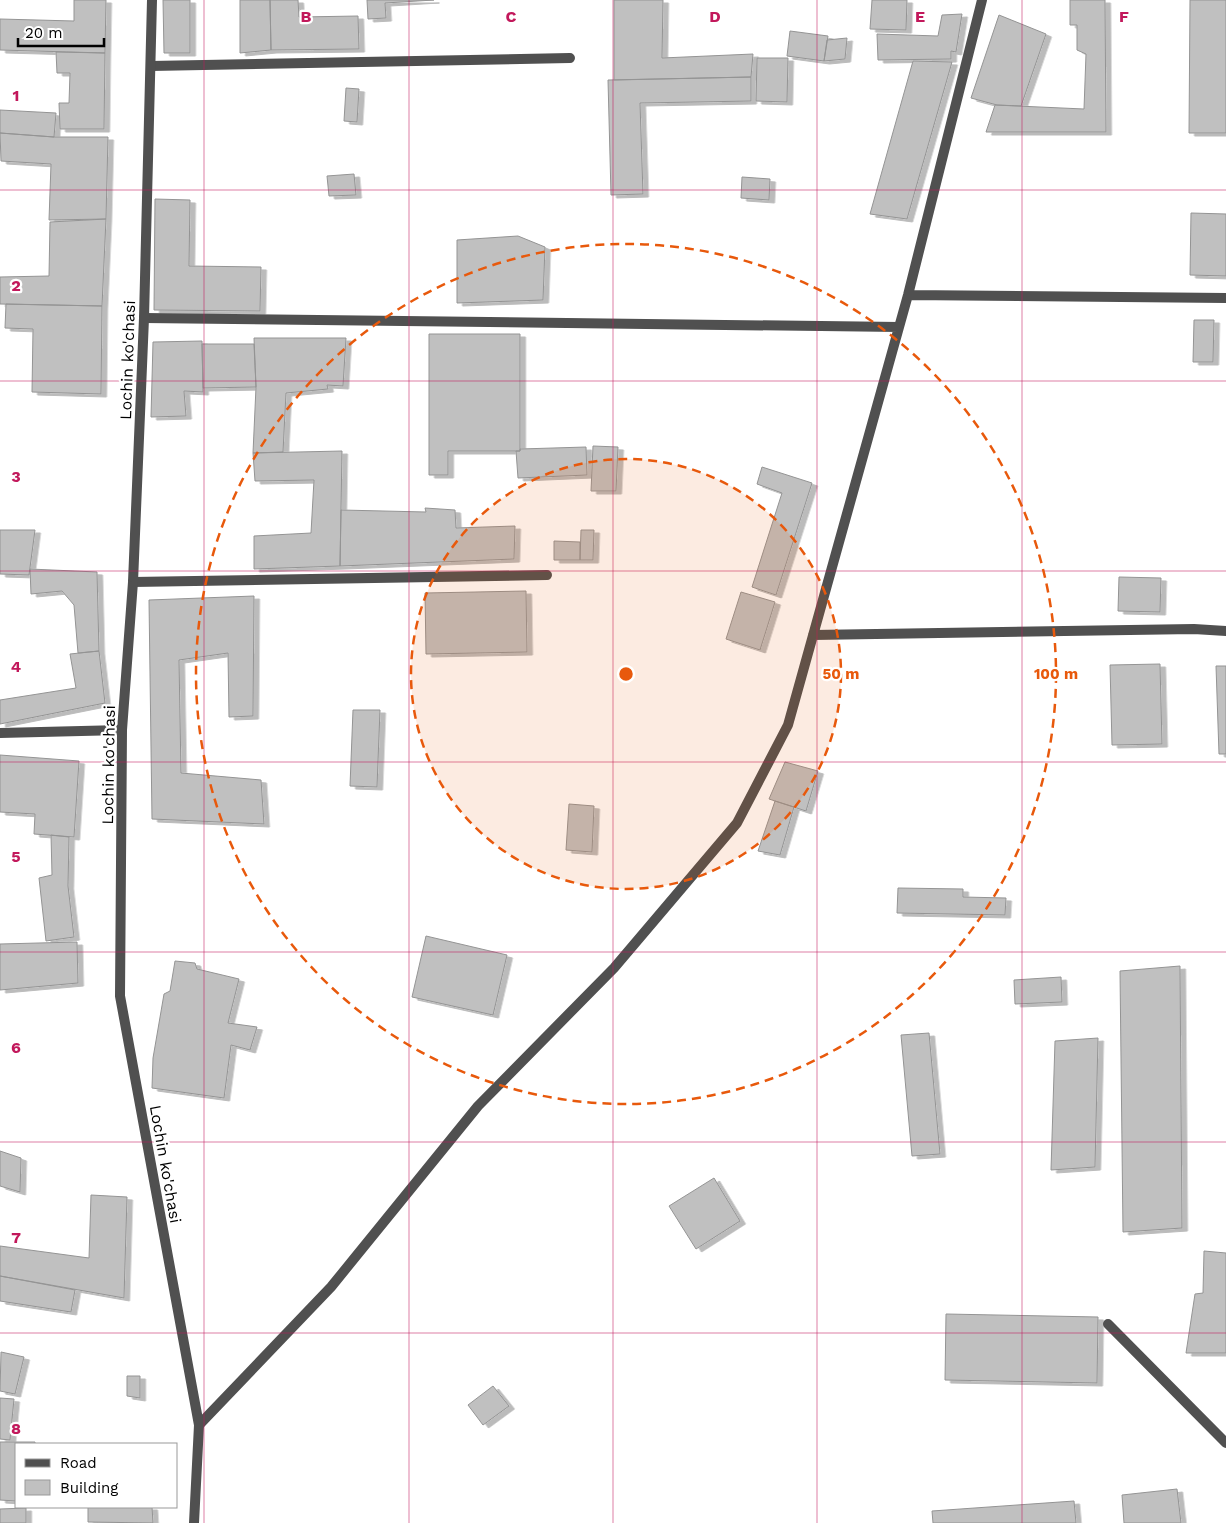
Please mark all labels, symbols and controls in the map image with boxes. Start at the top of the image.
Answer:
text: B [301,7,312,26]
text: C [506,7,517,26]
text: D [709,7,721,26]
text: E [915,7,925,26]
text: F [1119,7,1129,26]
scale bar [18,15,104,47]
text: 20 m [25,24,63,42]
text: 1 [13,86,19,105]
text: 2 [11,276,21,295]
street label: Lochin ko'chasi [116,300,139,420]
text: 3 [11,467,21,486]
text: 4 [11,657,21,676]
centre of rings [617,665,635,683]
text: 50 m [823,665,859,683]
text: 100 m [1034,665,1078,683]
street label: Lochin ko'chasi [98,705,119,825]
text: 5 [11,847,21,866]
text: 6 [11,1038,21,1057]
street label: Lochin ko'chasi [146,1104,185,1225]
text: 7 [11,1228,21,1247]
text: 8 [11,1419,21,1438]
legend [15,1443,178,1508]
text: Road [60,1454,97,1472]
text: Building [60,1479,118,1497]

